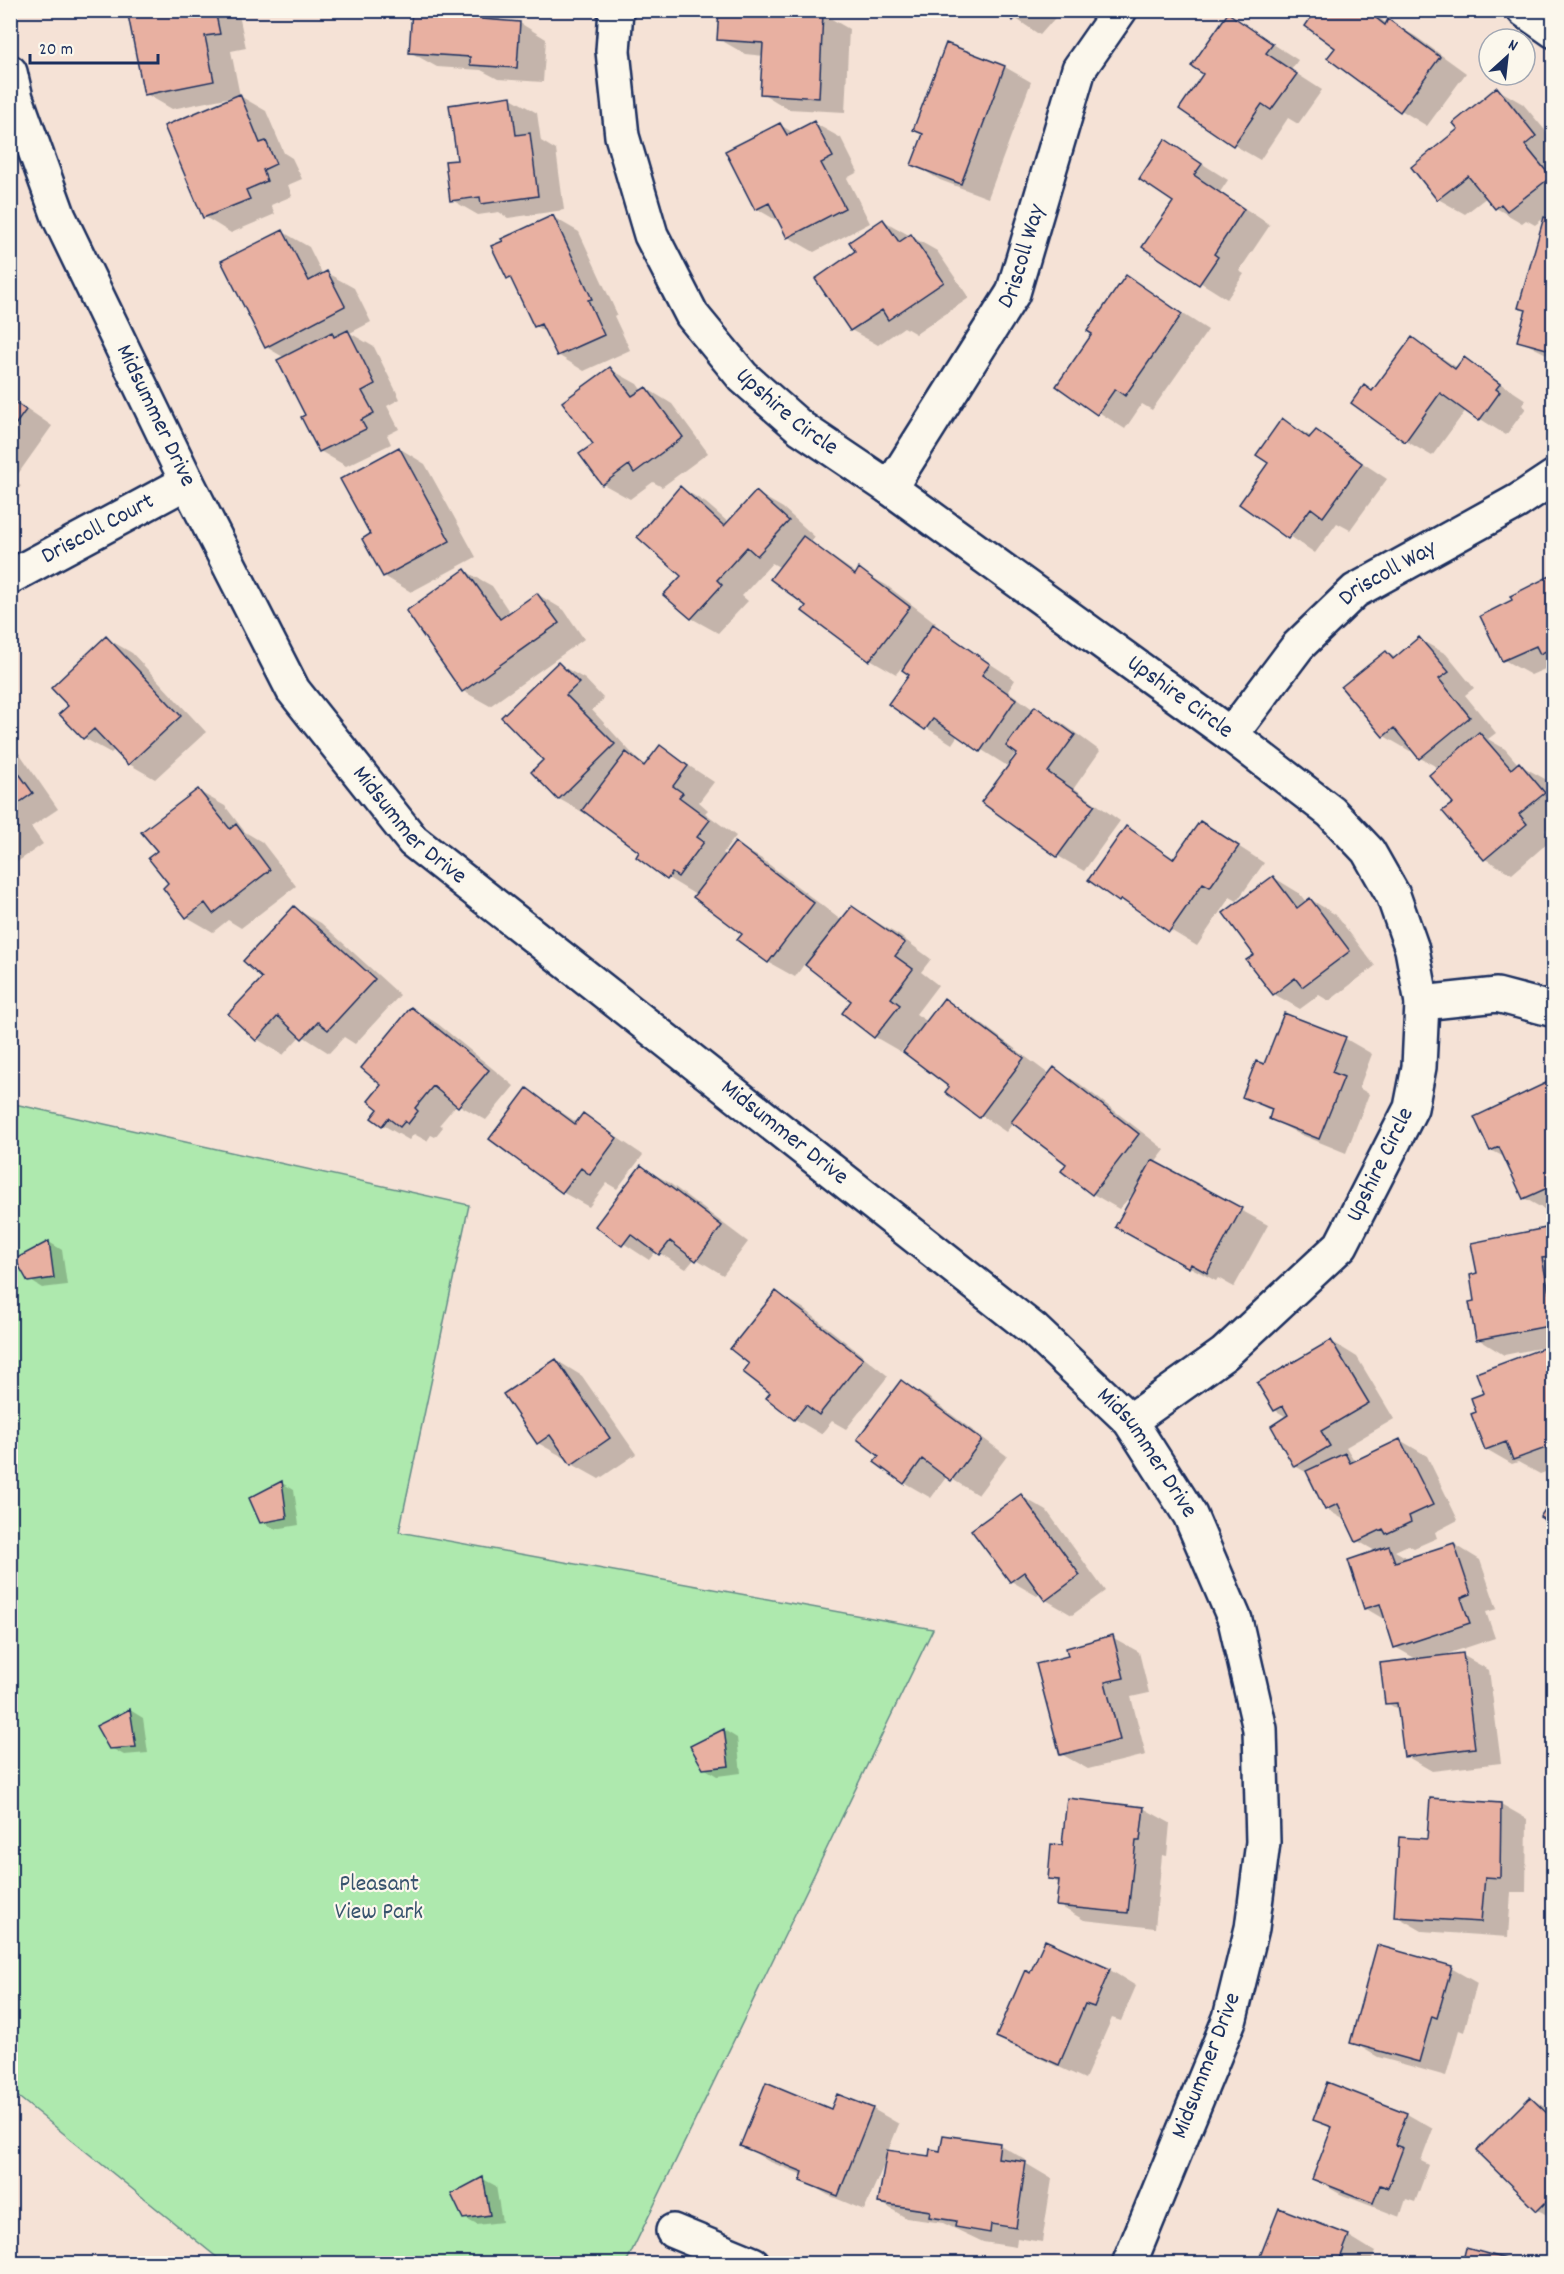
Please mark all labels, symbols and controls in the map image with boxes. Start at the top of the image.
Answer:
scale bar [30,27,158,65]
north arrow [1477,27,1537,87]
text: N [1504,34,1522,58]
text: 20 m [39,38,73,63]
street label: Driscoll Way [990,199,1055,316]
street label: Midsummer Drive [106,339,204,493]
street label: Upshire Circle [726,362,844,465]
street label: Driscoll Court [36,485,161,574]
street label: Driscoll Way [1331,531,1444,615]
street label: Upshire Circle [1119,648,1240,748]
street label: Midsummer Drive [343,759,473,894]
street label: Midsummer Drive [713,1072,855,1194]
street label: Upshire Circle [1339,1102,1423,1228]
street label: Midsummer Drive [1088,1380,1205,1525]
park label: Pleasant View Park [335,1868,423,1930]
street label: Midsummer Drive [1163,1988,1251,2144]

